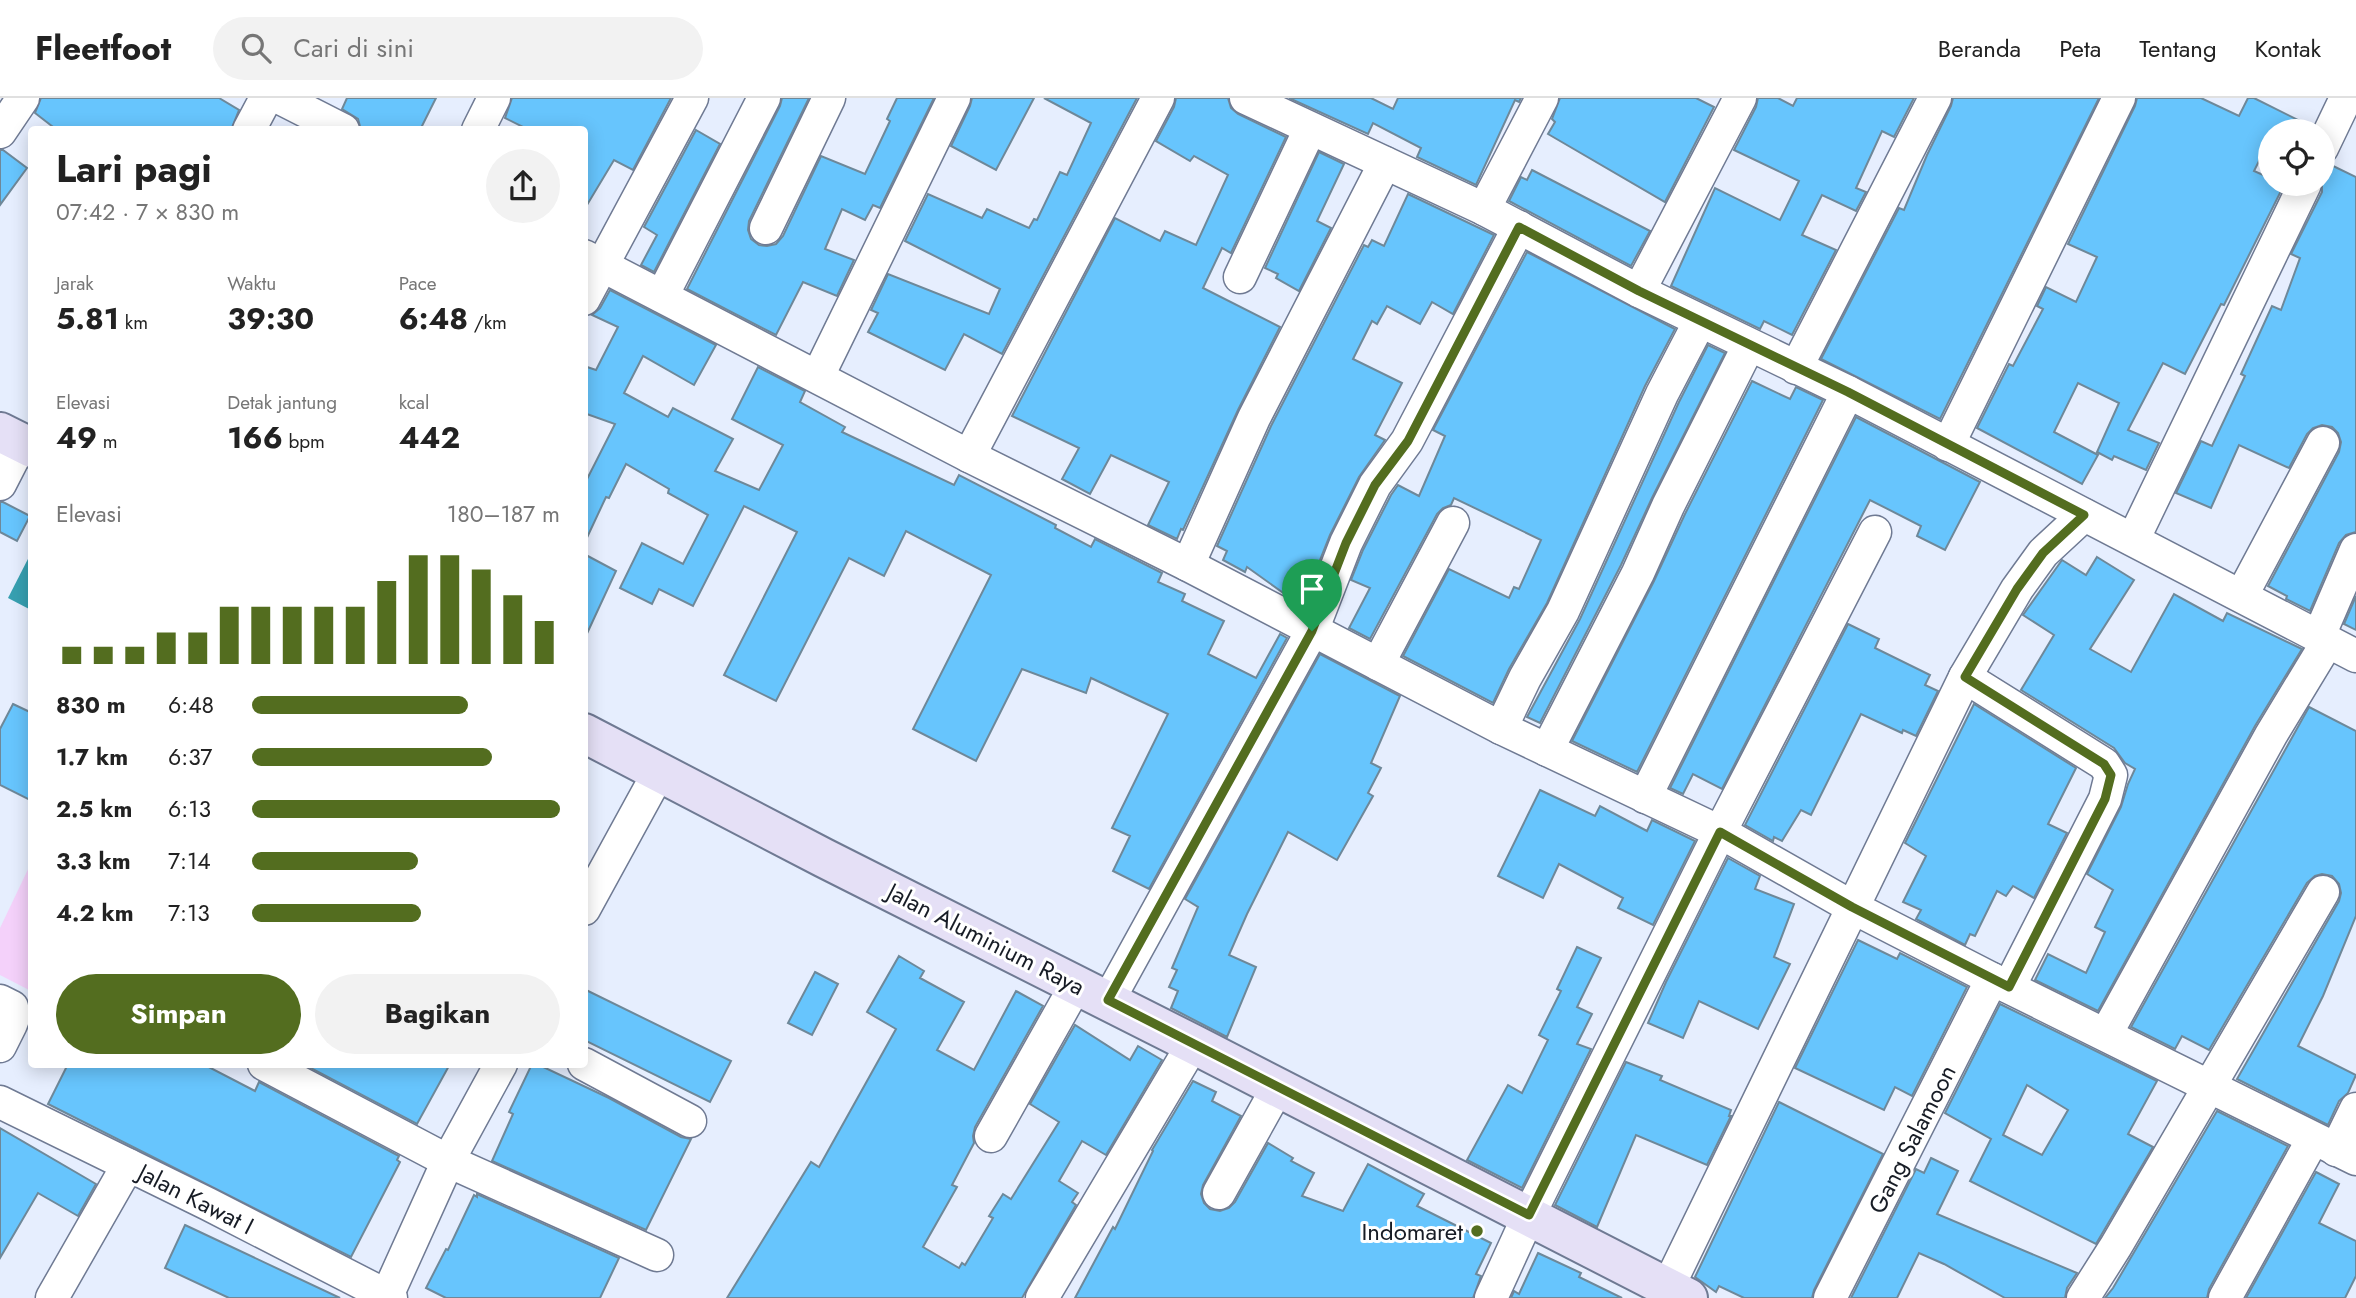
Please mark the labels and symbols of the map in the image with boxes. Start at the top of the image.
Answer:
pin [1282,559,1342,631]
street label: Jalan Aluminium Raya [879,873,1091,1004]
street label: Gang Salamoon [1859,1058,1965,1220]
street label: Jalan Kawat I [129,1153,260,1243]
place label: Indomaret [1361,1214,1463,1249]
marker: Indomaret [1469,1223,1485,1239]

